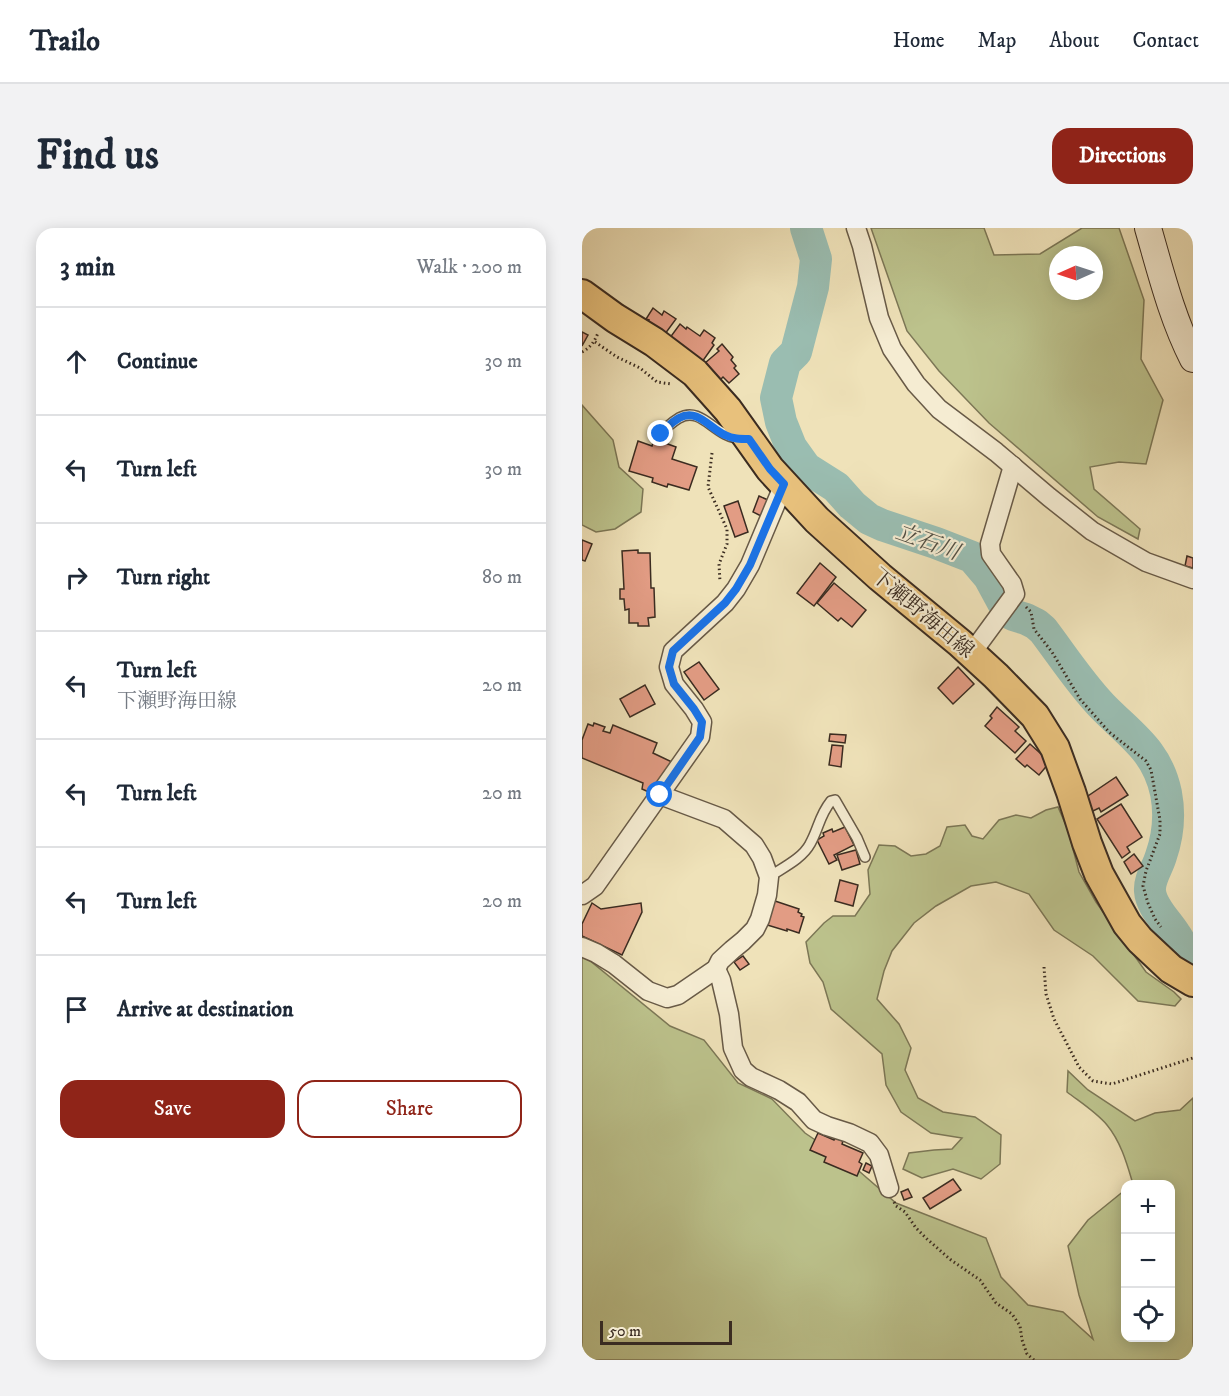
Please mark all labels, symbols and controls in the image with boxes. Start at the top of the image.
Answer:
text: Trailo [30,24,100,59]
text: Home [893,28,945,54]
text: Map [978,28,1016,54]
text: About [1049,28,1100,54]
text: Contact [1133,28,1199,54]
button: Directions [1052,128,1193,184]
text: Find us [36,130,159,182]
north arrow [1049,246,1103,300]
text: 3 min [60,251,115,284]
text: Walk · 200 m [416,255,522,280]
icon: ahead [60,345,93,378]
text: Continue [117,348,198,375]
text: 30 m [484,349,522,374]
route end [647,420,673,446]
icon: left [60,453,93,486]
text: Turn left [117,456,197,483]
text: 30 m [484,457,522,482]
water label: 立石川 [892,518,965,567]
icon: right [60,561,93,594]
street label: 下瀬野海田線 [866,563,979,664]
text: Turn right [117,564,210,591]
text: 80 m [482,565,522,590]
text: Turn left [117,657,197,684]
icon: left [60,669,93,702]
text: 20 m [482,673,522,698]
text: 下瀬野海田線 [117,689,237,714]
icon: left [60,777,93,810]
text: Turn left [117,780,197,807]
text: 20 m [482,781,522,806]
route start [646,781,672,807]
icon: left [60,885,93,918]
text: Turn left [117,888,197,915]
text: 20 m [482,889,522,914]
icon: arrive [60,993,93,1026]
text: Arrive at destination [117,996,294,1023]
button: Save [60,1080,285,1138]
button: Share [297,1080,522,1138]
map controls [1121,1180,1175,1342]
button: + [1121,1180,1175,1234]
button: − [1121,1234,1175,1288]
button: locate [1121,1288,1175,1342]
scale bar [600,1318,732,1346]
text: 50 m [609,1321,641,1341]

